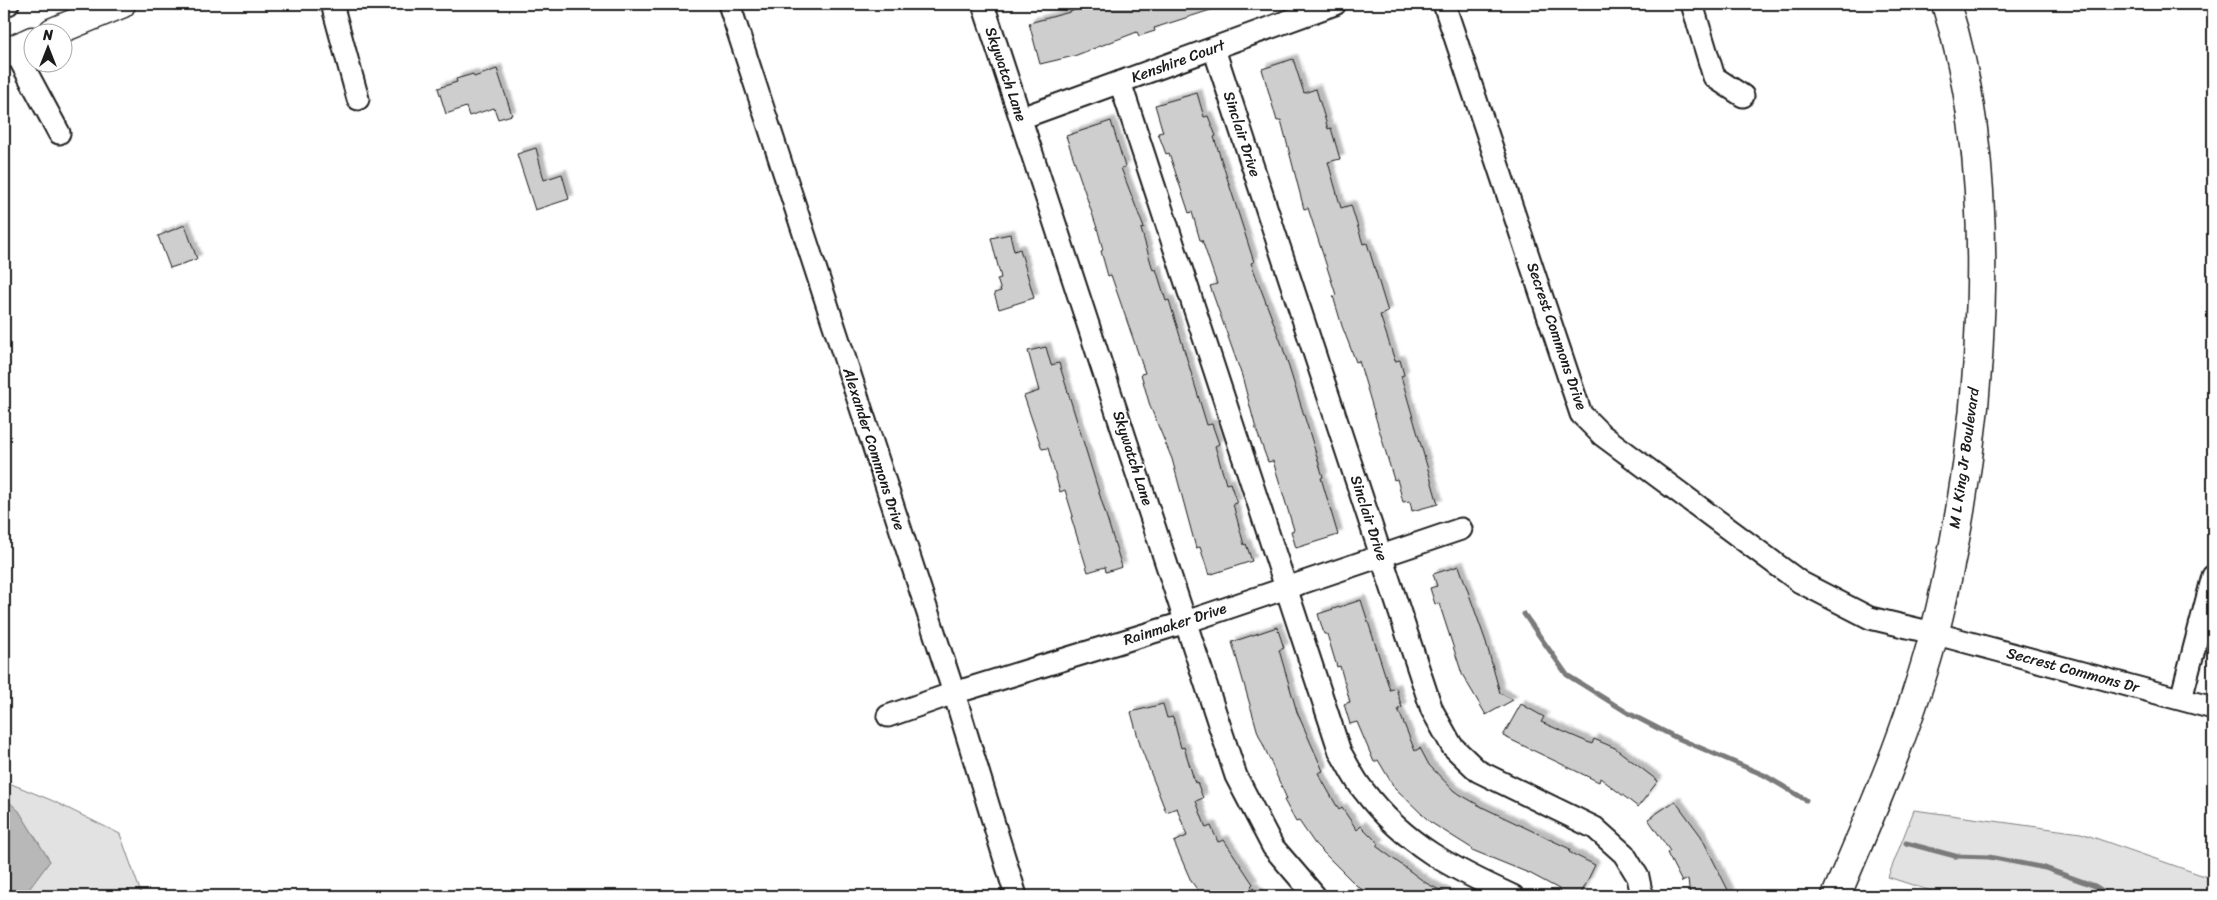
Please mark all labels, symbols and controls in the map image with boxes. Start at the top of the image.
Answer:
north arrow [22,22,72,72]
text: N [42,23,53,48]
street label: Skywatch Lane [978,23,1034,125]
street label: Kenshire Court [1127,32,1230,90]
street label: Sinclair Drive [1216,88,1268,181]
street label: Secrest Commons Drive [1519,259,1595,413]
street label: Alexander Commons Drive [835,363,913,534]
street label: M L King Jr Boulevard [1941,385,1987,530]
street label: Skywatch Lane [1105,407,1161,509]
street label: Sinclair Drive [1343,472,1395,565]
street label: Rainmaker Drive [1120,595,1230,653]
street label: Secrest Commons Dr [2004,640,2143,700]

